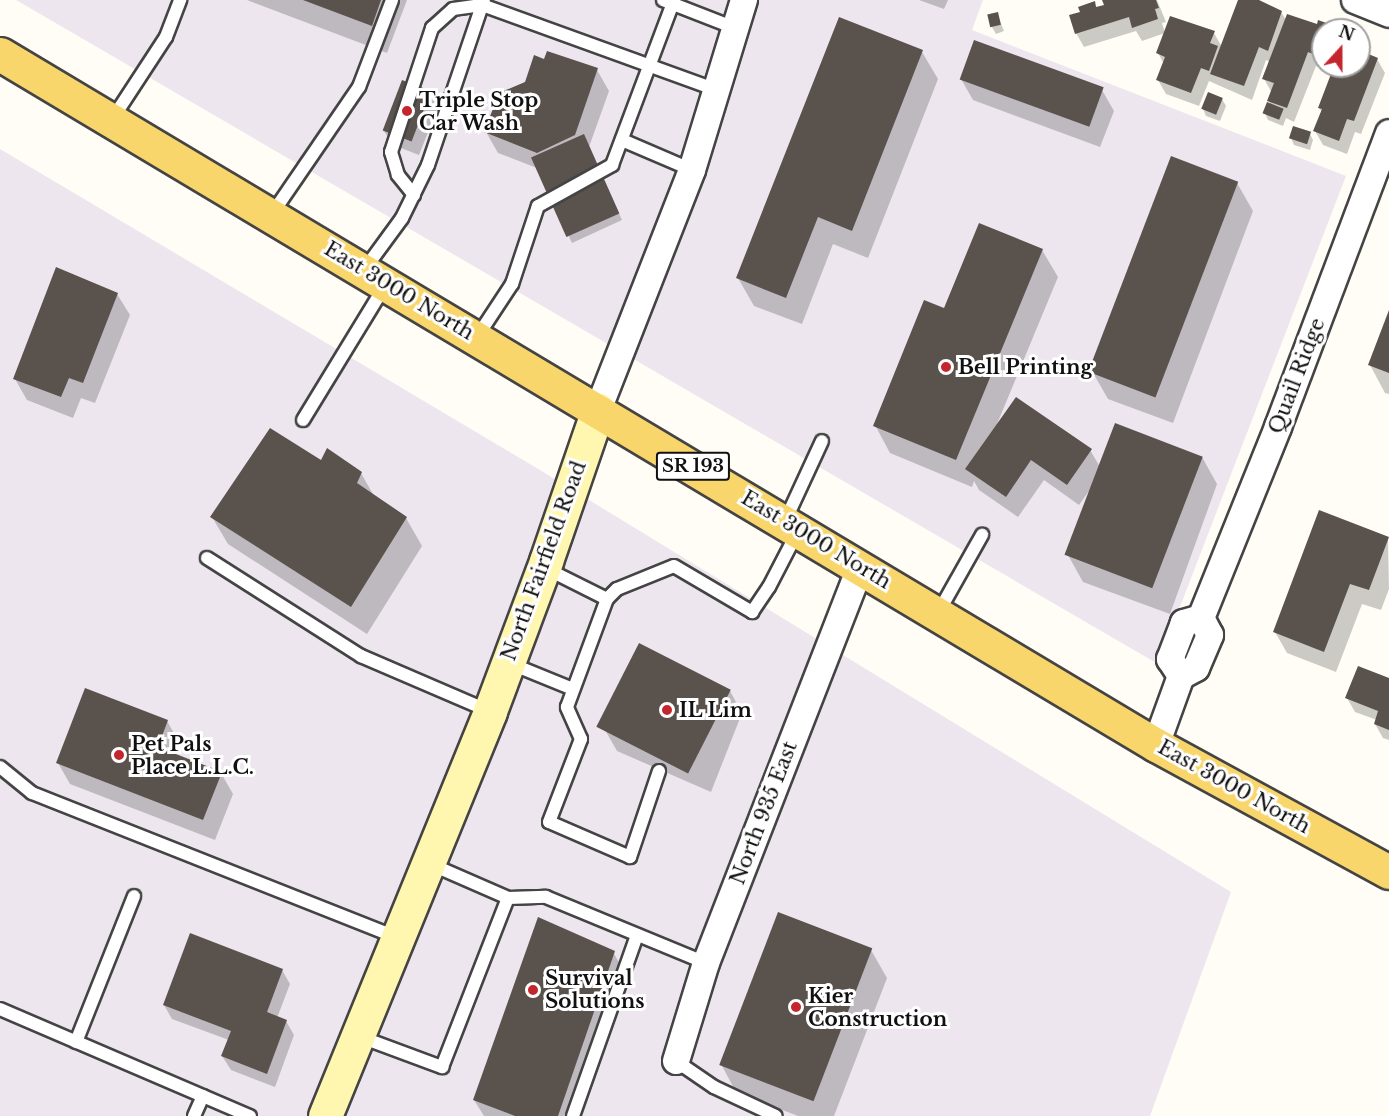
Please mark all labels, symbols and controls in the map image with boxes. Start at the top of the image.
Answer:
north arrow [1311,18,1371,78]
text: N [1336,21,1357,45]
place label: Triple Stop Car Wash [419,88,538,135]
marker: Triple Stop Car Wash [400,104,414,118]
street label: East 3000 North [320,237,478,345]
street label: Quail Ridge [1264,315,1330,437]
place label: Bell Printing [958,355,1093,379]
marker: Bell Printing [939,360,953,374]
road number: SR 193 [656,451,730,481]
street label: North Fairfield Road [497,458,591,664]
street label: East 3000 North [737,486,895,594]
place label: IL Lim [679,698,752,722]
marker: IL Lim [660,703,674,717]
place label: Pet Pals Place L.L.C. [131,732,254,779]
street label: East 3000 North [1154,735,1314,839]
street label: North 935 East [726,738,802,888]
marker: Pet Pals Place L.L.C. [112,748,126,762]
place label: Survival Solutions [545,966,645,1013]
marker: Survival Solutions [526,983,540,997]
place label: Kier Construction [808,984,947,1031]
marker: Kier Construction [789,1000,803,1014]

